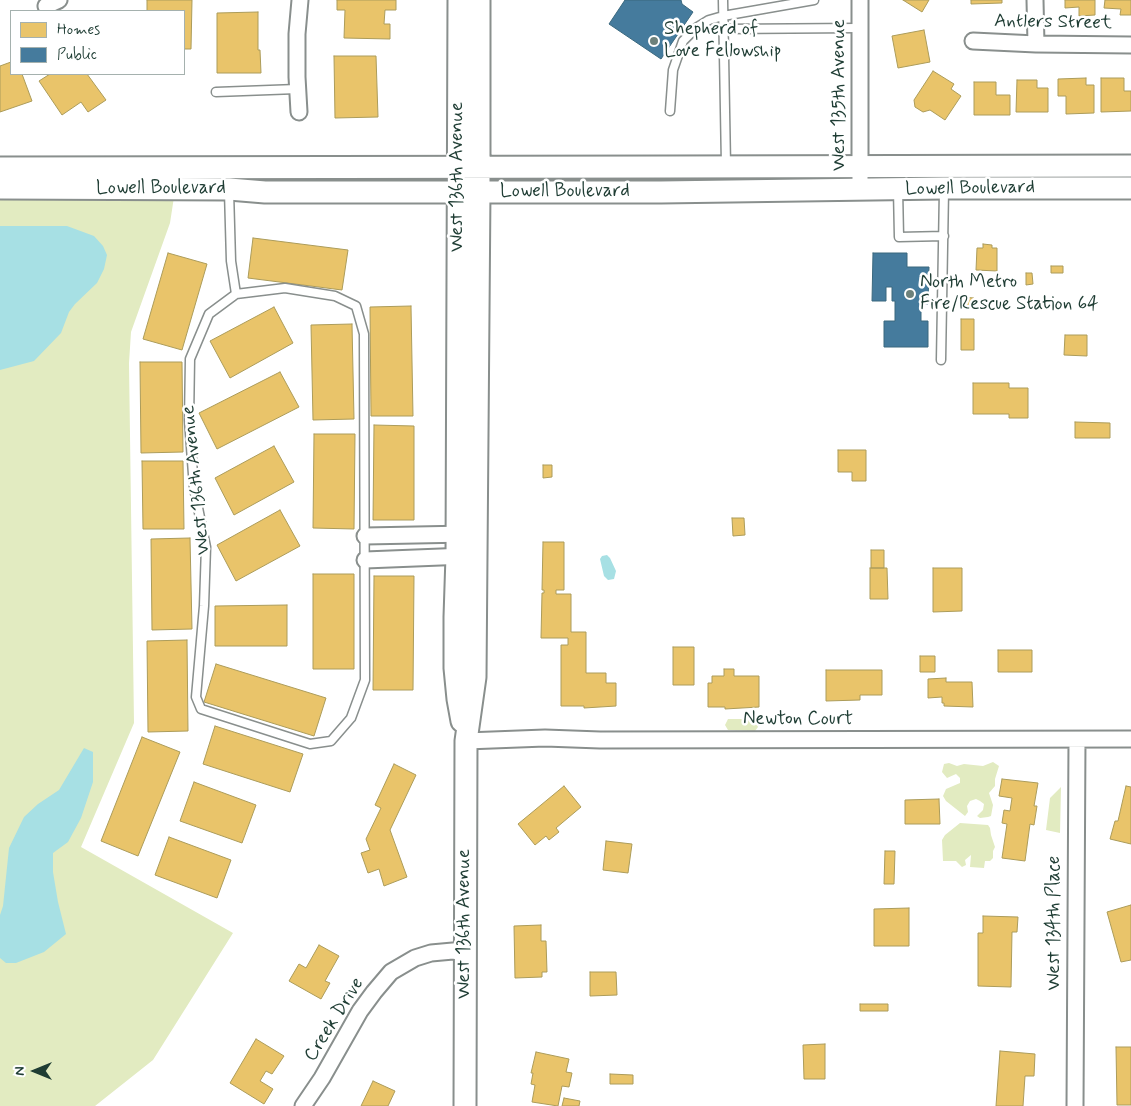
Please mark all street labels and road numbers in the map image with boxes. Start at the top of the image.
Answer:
street label: Antlers Street [994,11,1112,35]
street label: West 135th Avenue [829,19,851,171]
street label: West 136th Avenue [447,102,469,252]
street label: Lowell Boulevard [905,176,1035,202]
street label: Lowell Boulevard [96,178,226,200]
street label: Lowell Boulevard [500,181,630,203]
street label: West 136th Avenue [178,404,216,556]
street label: Newton Court [743,709,853,731]
street label: West 136th Avenue [454,849,476,999]
street label: West 134th Place [1044,856,1066,990]
street label: Creek Drive [300,974,370,1066]

